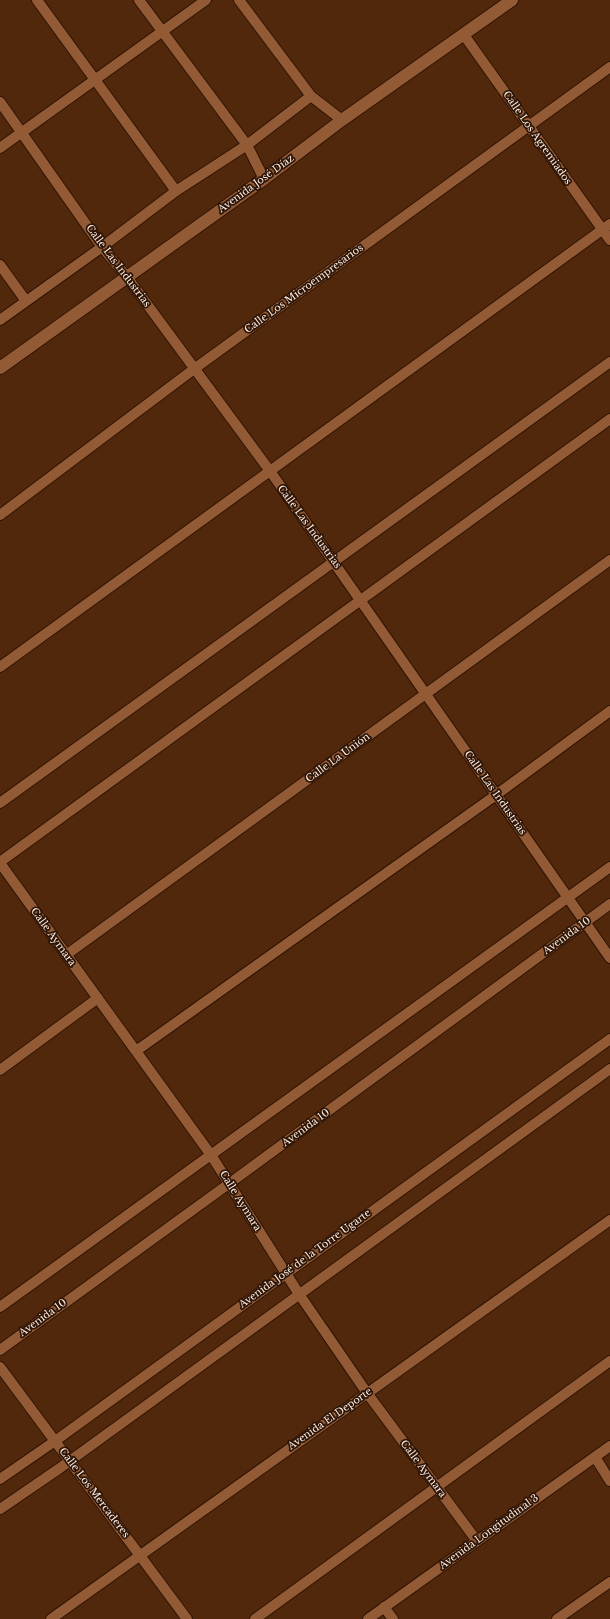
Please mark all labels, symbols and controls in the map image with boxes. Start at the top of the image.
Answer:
street label: Calle Los Agremiados [500,89,574,187]
street label: Avenida José Díaz [216,152,296,216]
street label: Calle Las Industrias [83,222,153,310]
street label: Calle Los Microempresarios [242,242,366,336]
street label: Calle Las Industrias [275,483,343,571]
street label: Calle La Unión [304,731,372,785]
street label: Calle Las Industrias [461,749,529,837]
street label: Calle Aymara [28,906,78,968]
street label: Avenida 10 [541,915,593,957]
street label: Avenida 10 [280,1107,332,1149]
street label: Calle Aymara [217,1169,263,1233]
street label: Avenida José de la Torre Ugarte [237,1207,373,1311]
street label: Avenida 10 [17,1297,69,1339]
street label: Avenida El Deporte [286,1385,374,1453]
street label: Calle Aymara [398,1438,448,1500]
street label: Calle Los Mercaderes [56,1446,132,1540]
street label: Avenida Longitudinal 3 [437,1492,541,1572]

